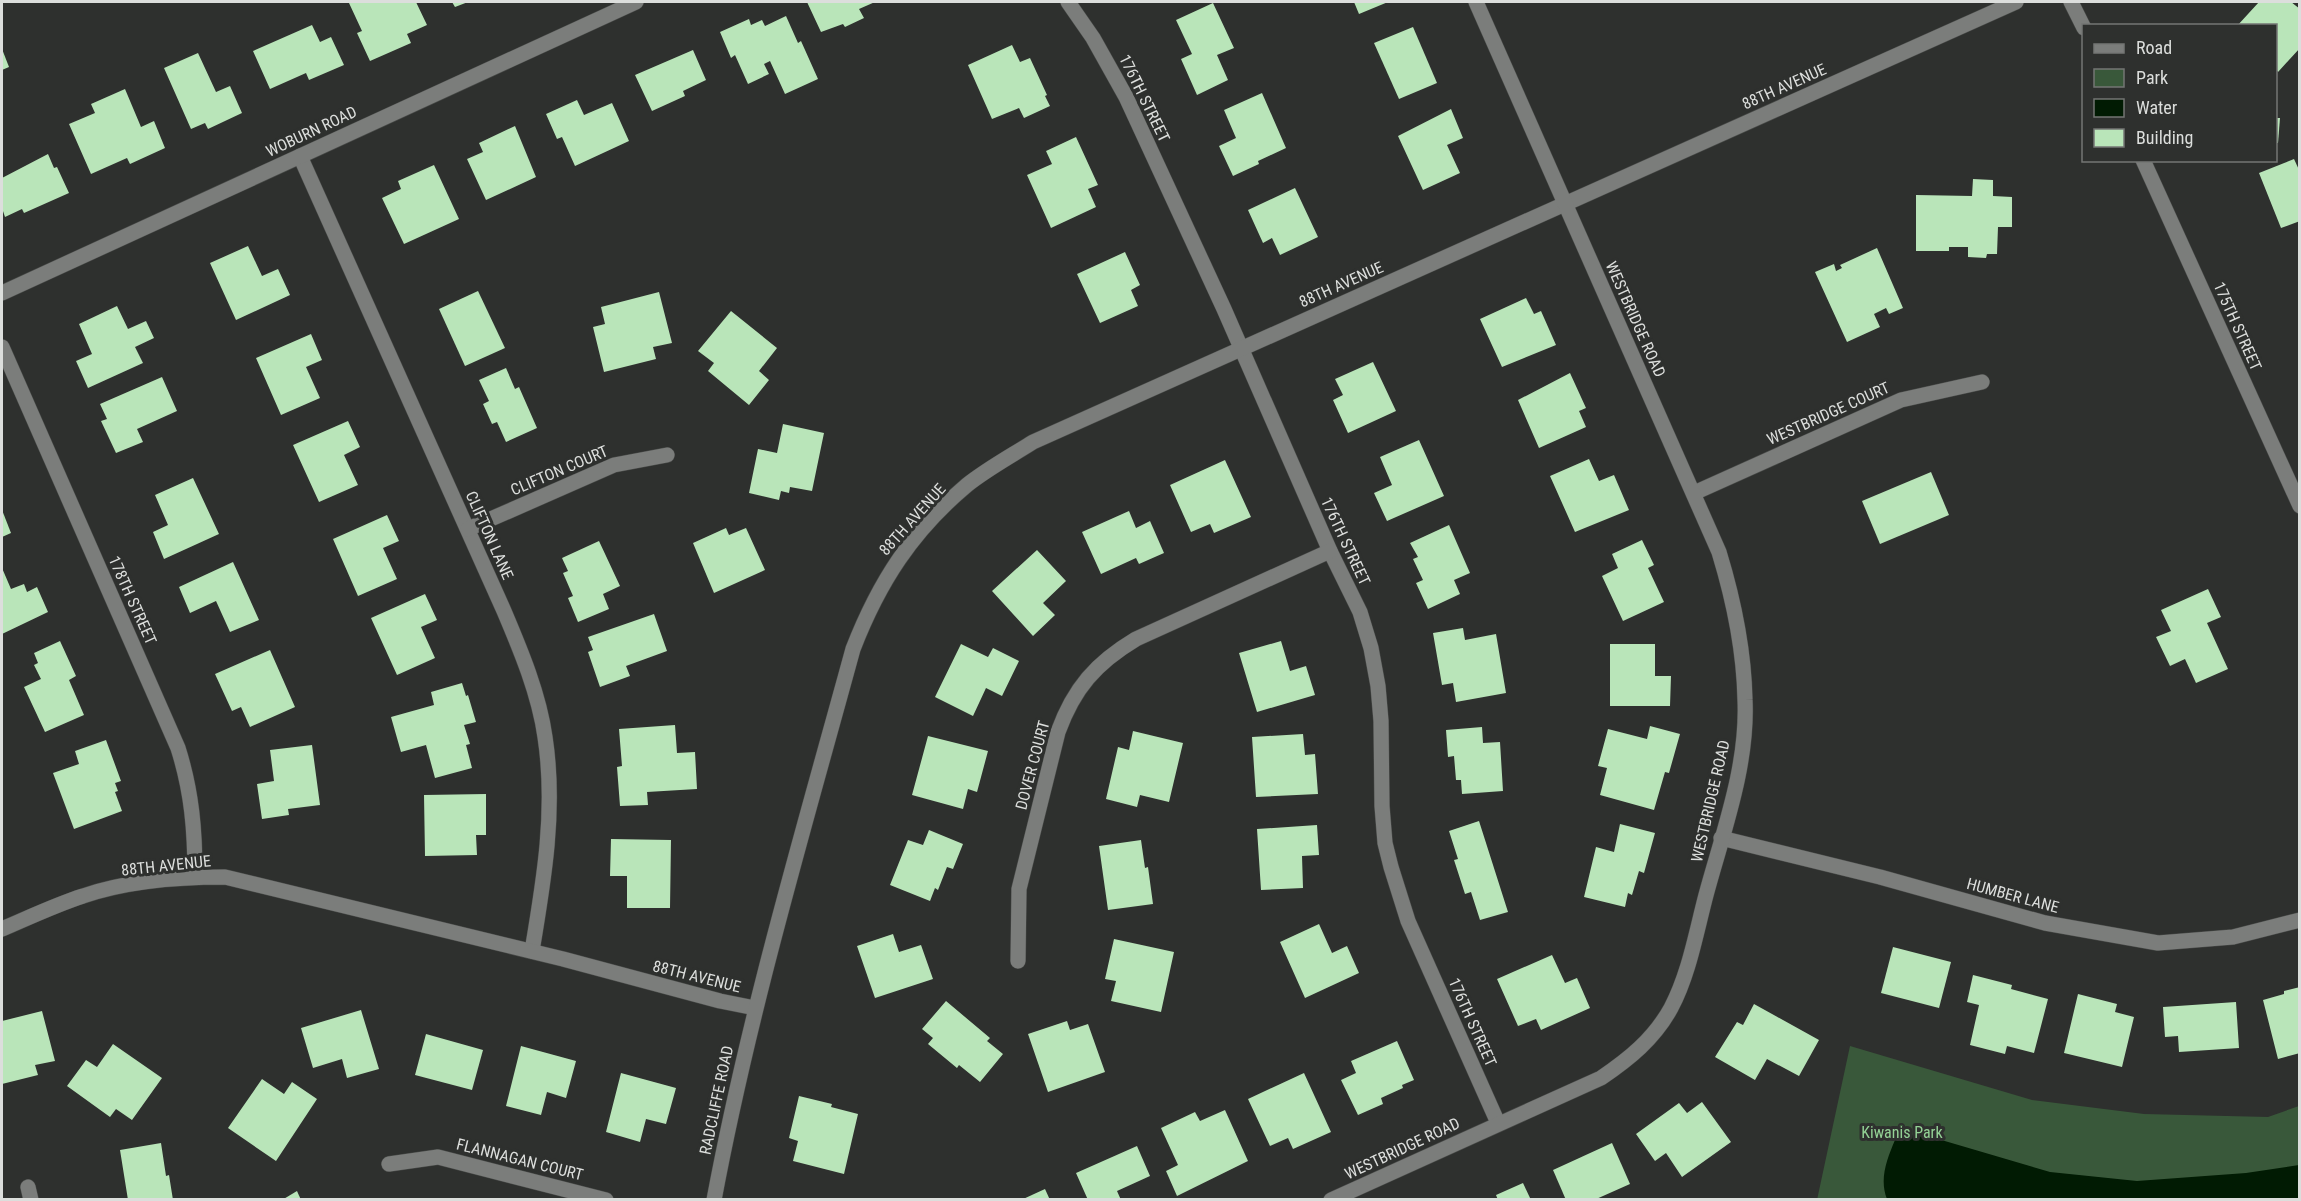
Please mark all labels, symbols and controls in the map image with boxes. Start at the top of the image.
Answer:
legend [2082,24,2277,162]
text: Road [2136,37,2172,58]
street label: 176TH STREET [1115,51,1174,145]
street label: 88TH AVENUE [1739,59,1829,113]
text: Park [2136,67,2168,88]
text: Water [2136,97,2178,118]
street label: WOBURN ROAD [263,102,360,161]
text: Building [2136,127,2193,148]
street label: 88TH AVENUE [1296,257,1386,311]
street label: WESTBRIDGE ROAD [1602,258,1670,380]
street label: 175TH STREET [2210,279,2266,374]
street label: WESTBRIDGE COURT [1764,378,1892,449]
street label: CLIFTON COURT [508,441,611,499]
street label: 88TH AVENUE [875,479,950,559]
street label: CLIFTON LANE [462,488,517,582]
street label: 176TH STREET [1317,494,1374,588]
street label: 178TH STREET [105,553,161,648]
street label: DOVER COURT [1011,718,1054,812]
street label: WESTBRIDGE ROAD [1687,738,1734,864]
street label: 88TH AVENUE [120,851,212,880]
street label: HUMBER LANE [1965,874,2061,917]
street label: 88TH AVENUE [651,956,743,997]
street label: 176TH STREET [1445,975,1501,1070]
street label: RADCLIFFE ROAD [696,1044,737,1156]
street label: WESTBRIDGE ROAD [1342,1114,1463,1183]
park label: Kiwanis Park [1861,1123,1943,1142]
street label: FLANNAGAN COURT [455,1135,585,1184]

